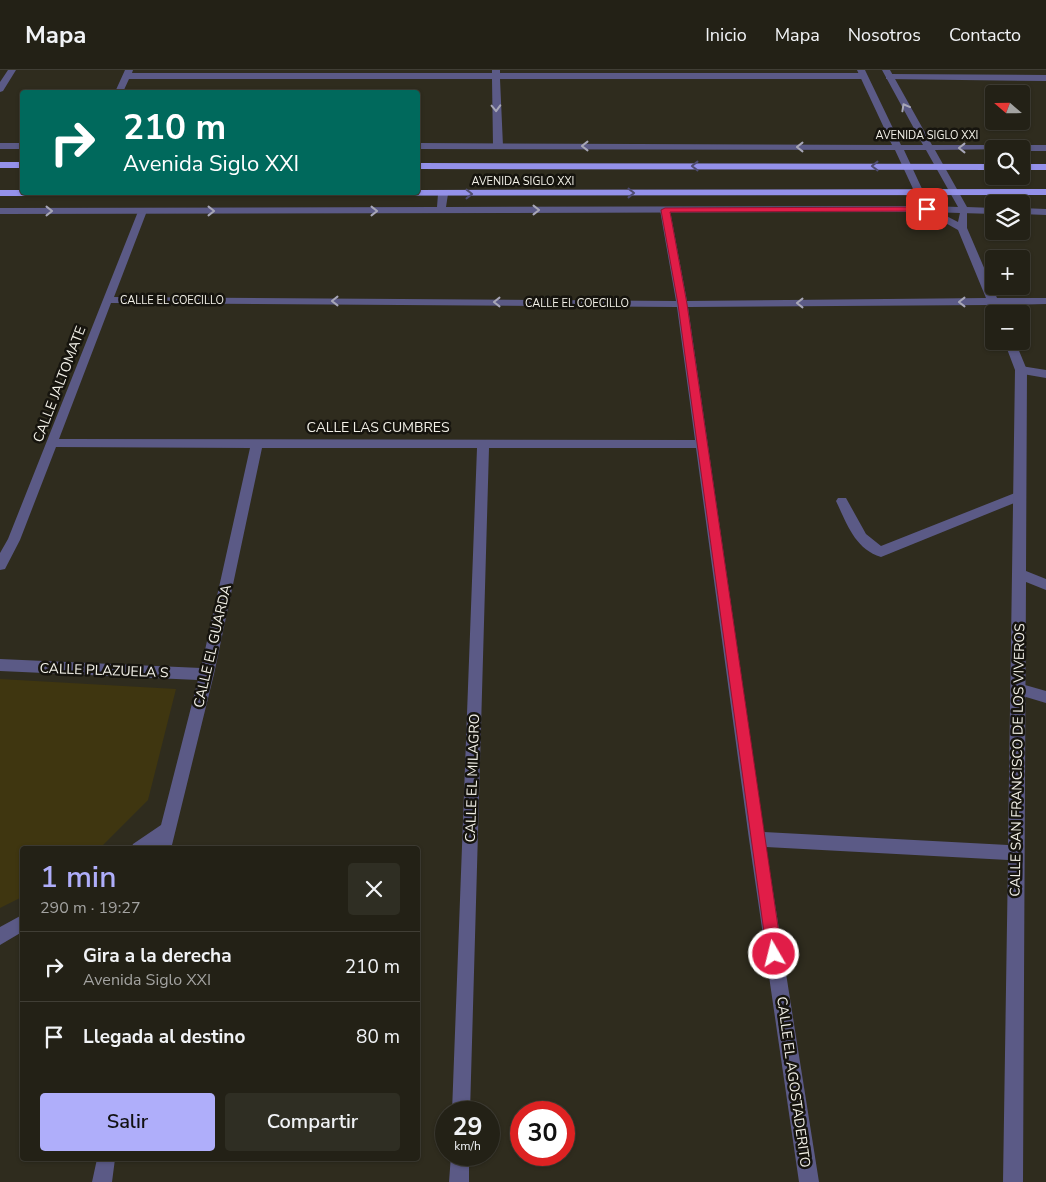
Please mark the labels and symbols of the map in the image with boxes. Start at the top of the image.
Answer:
north arrow [985,85,1030,130]
one-way arrow [902,103,912,112]
one-way arrow [491,104,502,112]
street label: AVENIDA SIGLO XXI [876,128,978,143]
one-way arrow [581,141,588,151]
one-way arrow [796,142,804,152]
one-way arrow [958,143,966,153]
one-way arrow [691,161,698,171]
one-way arrow [871,161,878,171]
street label: AVENIDA SIGLO XXI [472,174,574,189]
one-way arrow [628,188,635,198]
pin [906,188,948,230]
one-way arrow [465,189,473,199]
one-way arrow [532,205,540,215]
one-way arrow [45,206,53,216]
one-way arrow [208,206,215,216]
one-way arrow [370,206,378,216]
street label: CALLE EL COECILLO [120,293,224,308]
one-way arrow [331,296,338,306]
street label: CALLE EL COECILLO [525,296,629,311]
one-way arrow [958,296,966,307]
one-way arrow [493,297,501,307]
one-way arrow [796,298,804,308]
street label: CALLE JALTOMATE [29,323,90,445]
street label: CALLE LAS CUMBRES [306,418,450,437]
street label: CALLE EL GUARDA [189,583,236,710]
street label: CALLE SAN FRANCISCO DE LOS VIVEROS [1006,623,1029,897]
street label: CALLE PLAZUELA S [39,659,169,682]
street label: CALLE EL MILAGRO [461,713,484,843]
position arrow [747,927,799,979]
street label: CALLE EL AGOSTADERITO [772,995,815,1169]
speed limit sign: 30 [510,1101,575,1166]

